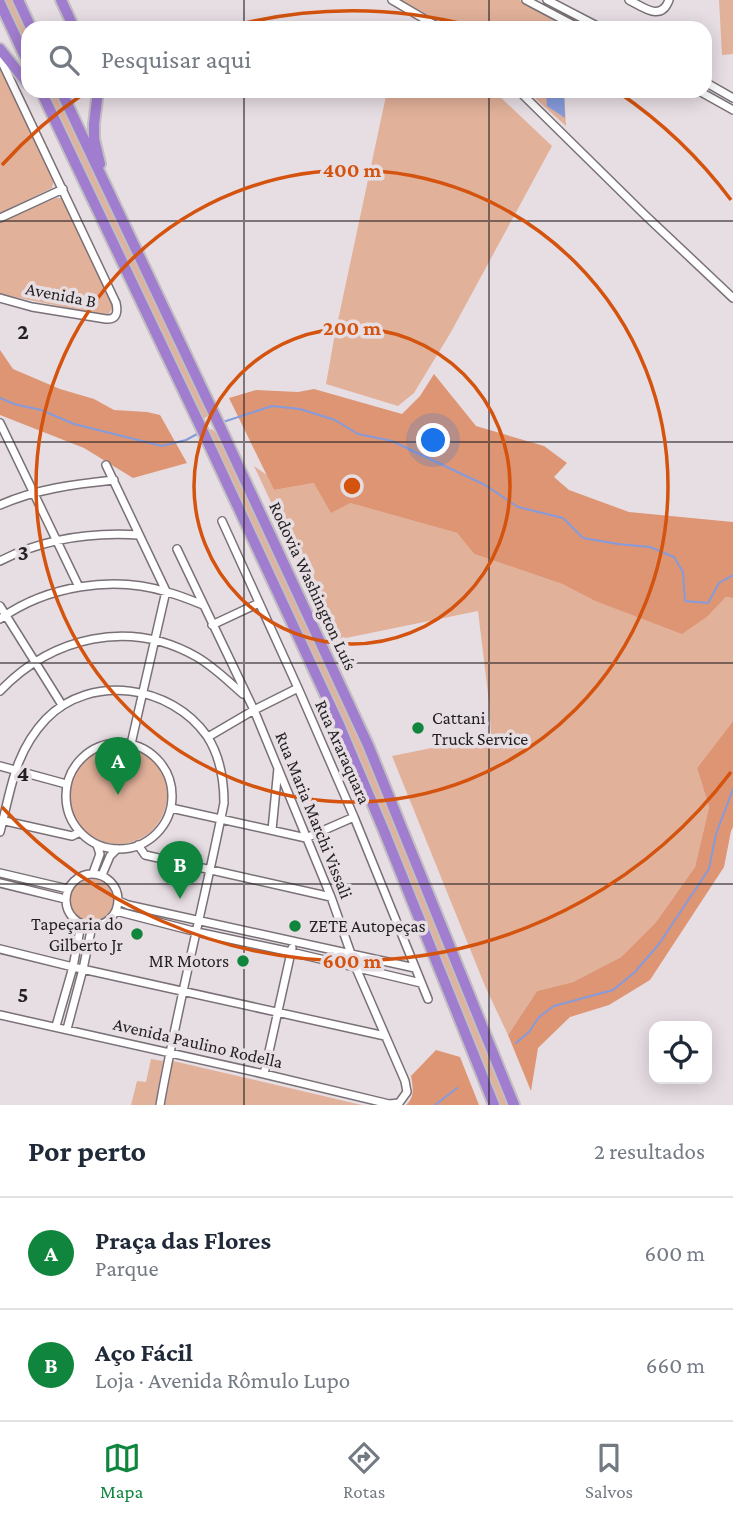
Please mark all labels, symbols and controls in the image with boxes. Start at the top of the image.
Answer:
search box [21,21,712,98]
icon: search [45,41,83,79]
text: Pesquisar aqui [101,45,251,74]
text: 400 m [323,158,382,182]
street label: Avenida B [24,278,98,312]
text: 200 m [323,316,381,340]
text: 2 [17,318,29,344]
your location [416,423,450,457]
centre of rings [340,474,364,498]
street label: Rodovia Washington Luís [265,499,361,673]
text: 3 [17,539,29,565]
street label: Rua Araraquara [311,697,375,807]
place label: Cattani Truck Service [432,708,528,749]
marker: Cattani Truck Service [410,720,426,736]
street label: Rua Maria Marchi Vissali [271,729,357,902]
pin: A [95,737,141,795]
text: 4 [17,760,29,786]
pin: B [157,841,203,899]
place label: Tapeçaria do Gilberto Jr [31,914,124,955]
place label: ZETE Autopeças [309,916,426,936]
marker: ZETE Autopeças [287,918,303,934]
marker: Tapeçaria do Gilberto Jr [129,926,145,942]
text: 600 m [323,949,382,973]
place label: MR Motors [149,951,229,971]
marker: MR Motors [235,953,251,969]
text: 5 [17,981,29,1007]
street label: Avenida Paulino Rodella [111,1014,285,1072]
map controls [649,1021,712,1084]
button: locate [649,1021,712,1084]
text: Por perto [28,1134,146,1167]
text: 2 resultados [594,1138,705,1164]
text: Praça das Flores [95,1226,271,1255]
text: A [44,1240,58,1266]
text: 600 m [645,1240,705,1266]
text: Parque [95,1255,159,1281]
text: Aço Fácil [95,1338,193,1367]
text: B [44,1352,58,1378]
text: 660 m [646,1352,705,1378]
text: Loja · Avenida Rômulo Lupo [95,1367,350,1393]
tab: Mapa [100,1439,143,1502]
tab: Rotas [343,1439,385,1502]
tab: Salvos [585,1439,633,1502]

